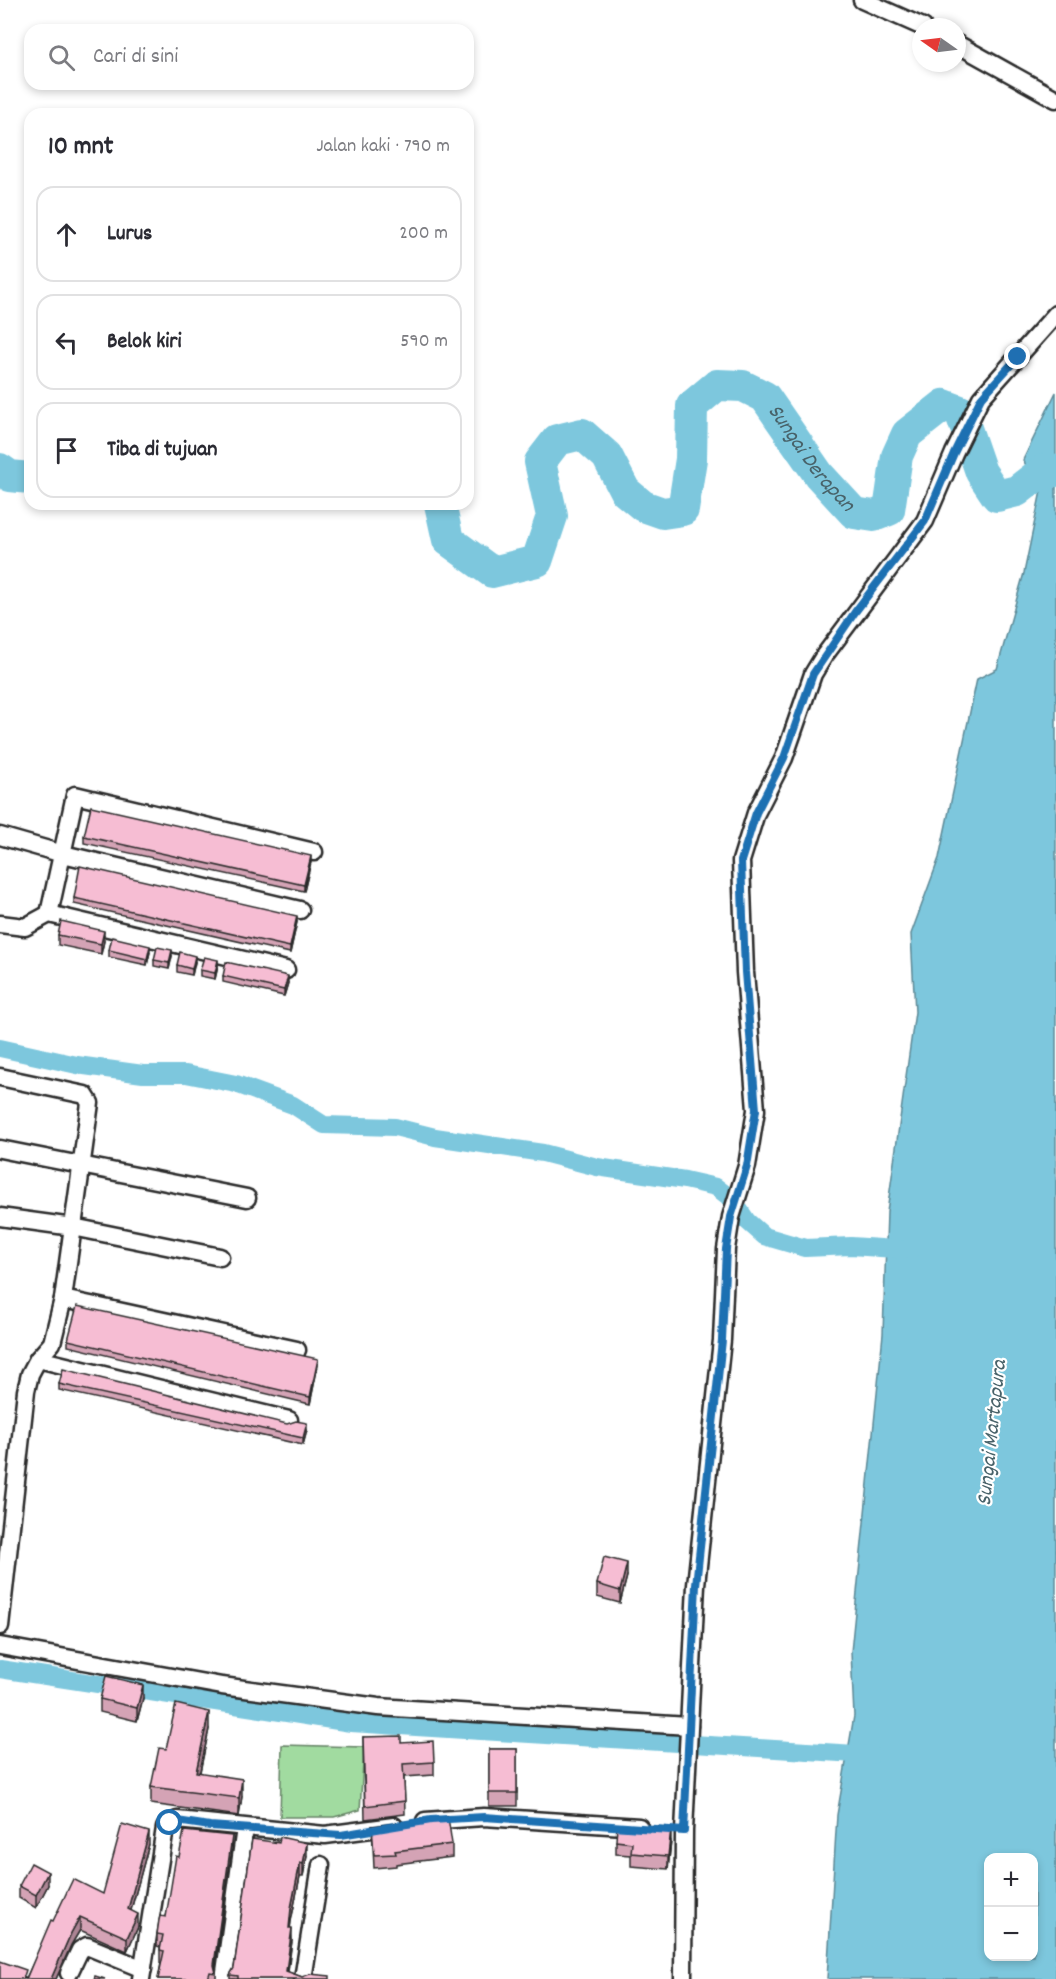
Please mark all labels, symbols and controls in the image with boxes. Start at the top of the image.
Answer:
north arrow [912,18,966,72]
search box [24,24,474,90]
icon: search [45,41,78,74]
text: Cari di sini [93,42,178,73]
text: 10 mnt [48,129,113,166]
text: Jalan kaki · 790 m [316,133,450,161]
icon: ahead [50,218,83,251]
text: Lurus [107,219,152,250]
text: 200 m [399,220,448,248]
icon: left [50,326,83,359]
text: Belok kiri [107,327,181,358]
text: 590 m [400,328,448,356]
route end [1004,343,1030,369]
water label: Sungai Derapan [759,398,862,520]
icon: arrive [50,434,83,467]
text: Tiba di tujuan [107,435,217,466]
water label: Sungai Martapura [970,1357,1016,1507]
route start [156,1809,182,1835]
map controls [984,1853,1038,1961]
button: + [984,1853,1038,1907]
button: − [984,1907,1038,1961]

